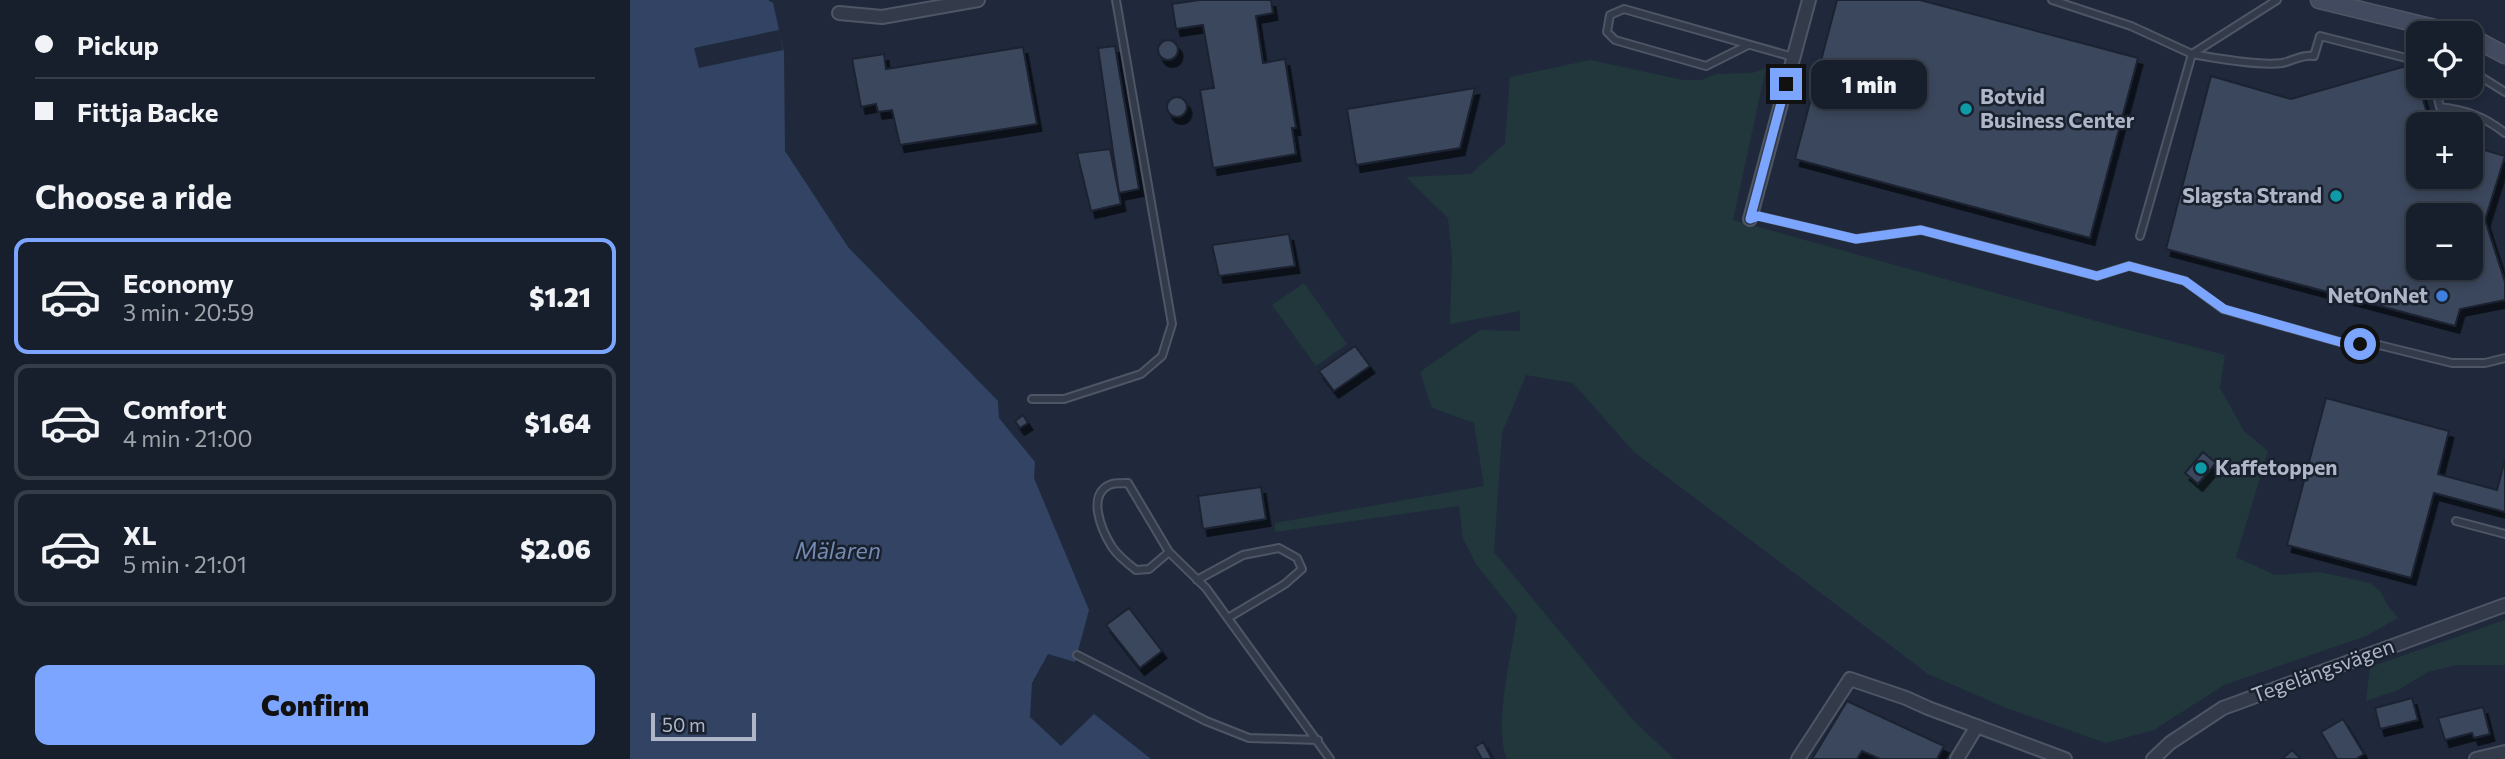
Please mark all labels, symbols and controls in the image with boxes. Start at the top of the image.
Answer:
map controls [2406,21,2483,280]
button: locate [2406,21,2483,98]
text: Pickup [77,29,159,60]
callout: 1 min [1810,60,1926,108]
route end [1770,68,1802,100]
text: 1 min [1841,70,1897,98]
place label: Botvid Business Center [1980,83,2135,132]
text: Fittja Backe [77,96,219,127]
marker: Botvid Business Center [1958,101,1974,117]
button: + [2406,112,2483,189]
text: Choose a ride [35,176,232,216]
place label: Slagsta Strand [2182,182,2322,207]
marker: Slagsta Strand [2328,188,2344,204]
button: − [2406,203,2483,280]
icon: car [39,265,102,328]
text: Economy [123,267,234,298]
text: $1.21 [529,281,591,312]
place label: NetOnNet [2328,282,2428,307]
marker: NetOnNet [2434,288,2450,304]
text: 3 min · 20:59 [123,298,254,326]
route start [2344,328,2376,360]
icon: car [39,391,102,454]
text: Comfort [123,393,226,424]
text: $1.64 [524,407,591,438]
text: 4 min · 21:00 [123,424,253,452]
place label: Kaffetoppen [2215,454,2337,479]
marker: Kaffetoppen [2193,460,2209,476]
icon: car [39,517,102,580]
text: XL [123,519,157,550]
text: $2.06 [520,533,591,564]
water label: Mälaren [795,536,881,564]
text: 5 min · 21:01 [123,550,247,578]
street label: Tegelängsvägen [2248,632,2397,707]
button: Confirm [35,665,595,745]
scale bar [651,710,756,742]
text: 50 m [662,713,706,736]

